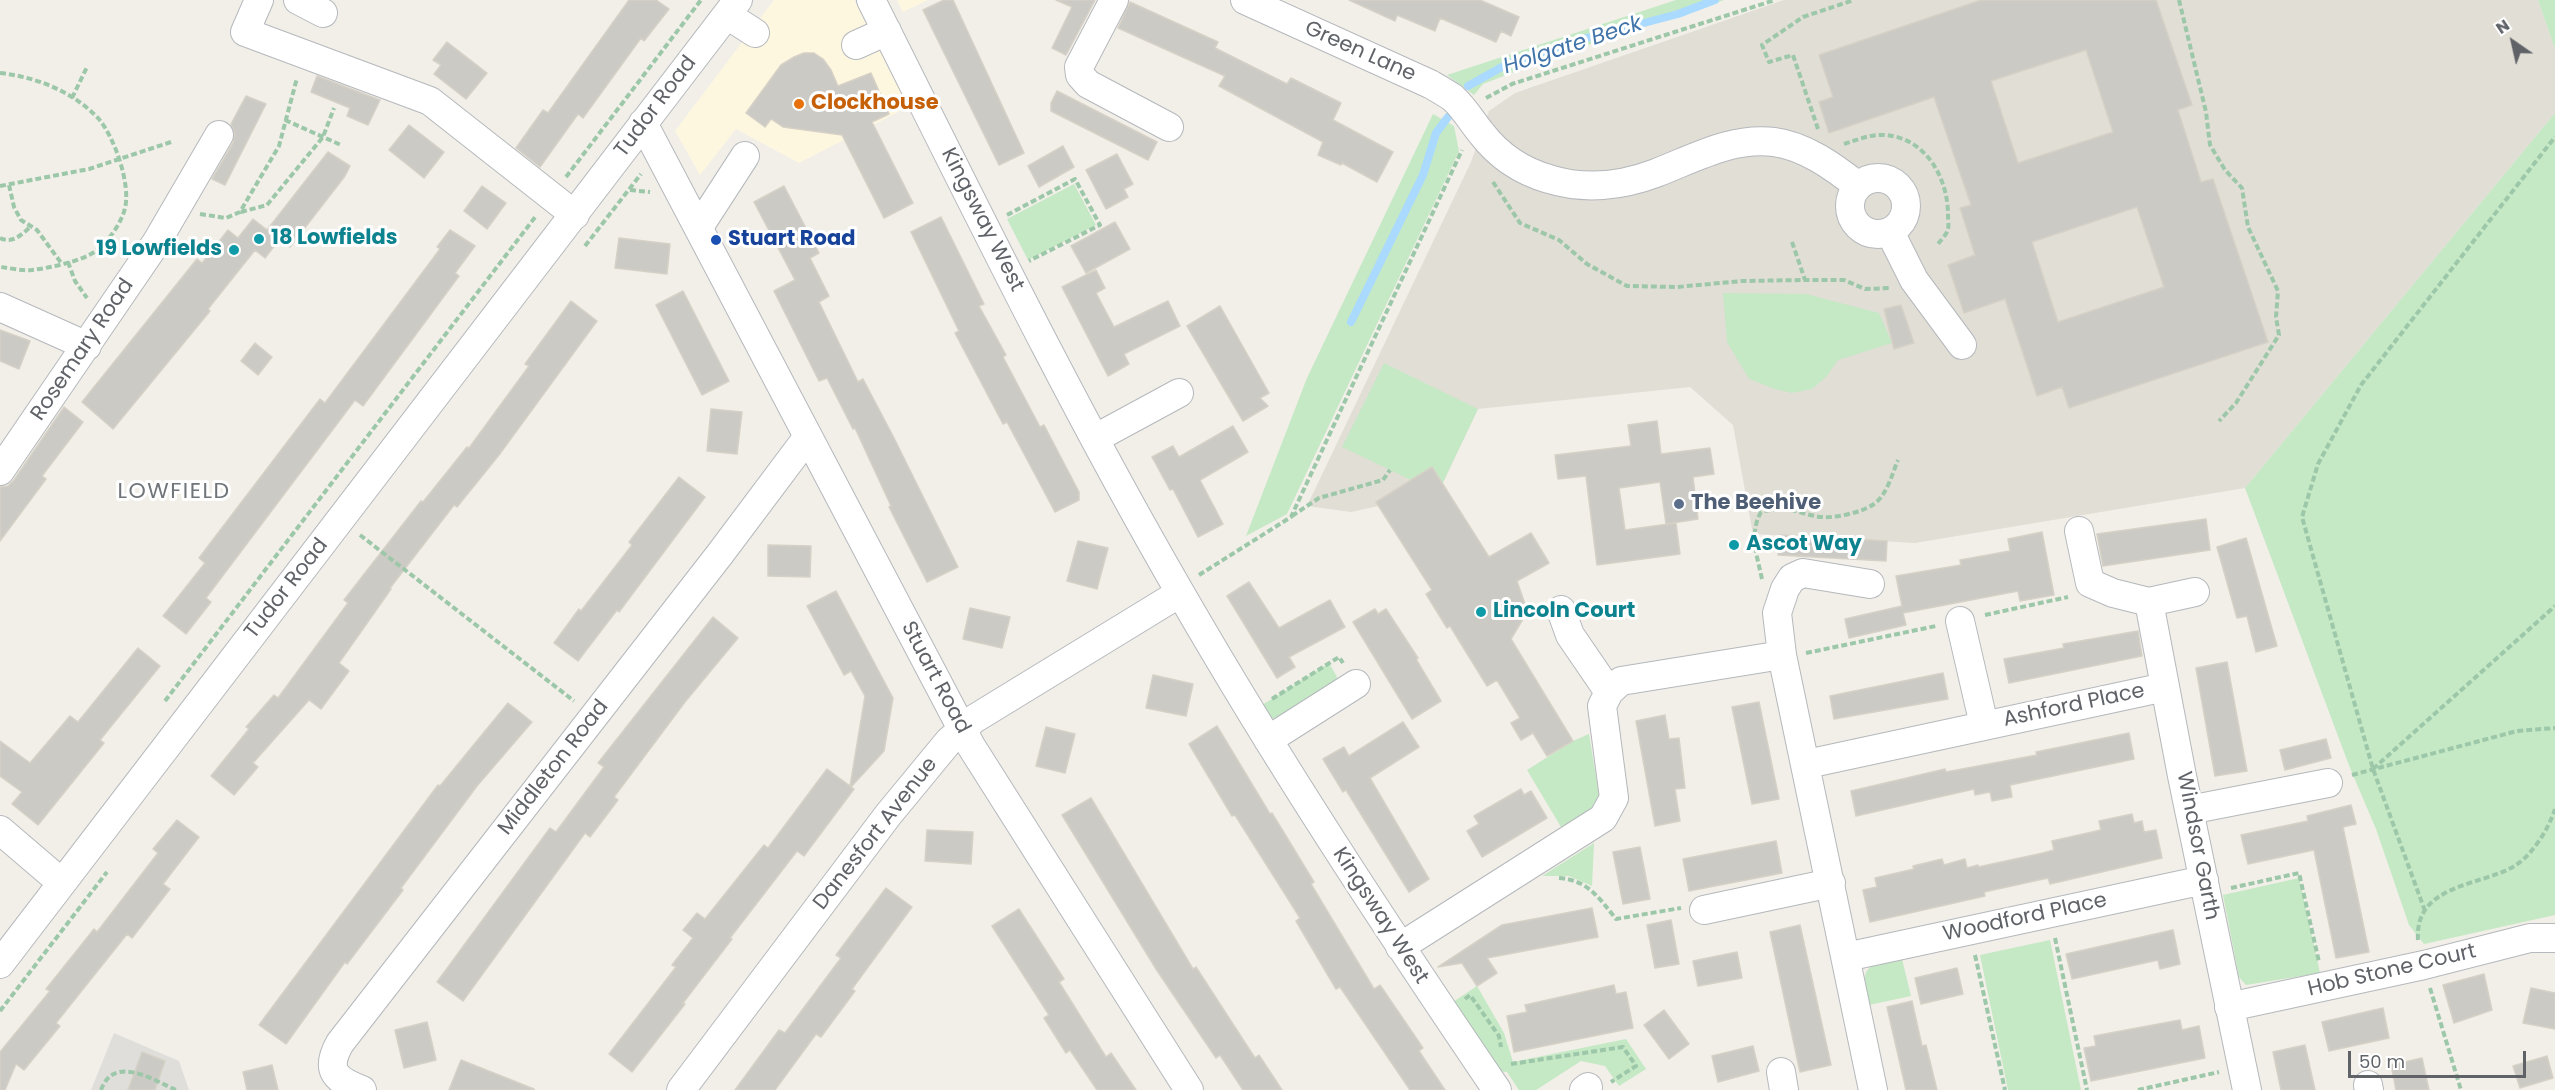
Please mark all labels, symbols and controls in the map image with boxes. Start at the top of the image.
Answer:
water label: Holgate Beck [1500,11,1646,81]
north arrow [2483,12,2543,72]
text: N [2491,14,2514,40]
street label: Green Lane [1301,16,1419,88]
street label: Tudor Road [610,51,702,163]
place label: Clockhouse [811,91,939,117]
marker: Clockhouse [792,97,806,111]
street label: Kingsway West [935,144,1029,296]
place label: 18 Lowfields [271,226,397,252]
place label: Stuart Road [728,227,855,253]
marker: 18 Lowfields [252,232,266,246]
marker: Stuart Road [709,233,723,247]
place label: 19 Lowfields [96,237,222,263]
marker: 19 Lowfields [227,243,241,257]
street label: Rosemary Road [26,274,140,426]
district label: LOWFIELD [117,479,231,505]
place label: The Beehive [1691,491,1821,517]
marker: The Beehive [1672,497,1686,511]
place label: Ascot Way [1746,532,1862,558]
street label: Tudor Road [240,534,334,644]
marker: Ascot Way [1727,538,1741,552]
place label: Lincoln Court [1493,599,1635,625]
marker: Lincoln Court [1474,605,1488,619]
street label: Stuart Road [895,618,975,738]
street label: Ashford Place [2001,679,2147,733]
street label: Middleton Road [493,695,615,841]
street label: Danesfort Avenue [809,753,943,915]
street label: Windsor Garth [2170,770,2224,922]
street label: Kingsway West [1327,843,1433,989]
street label: Woodford Place [1941,888,2109,948]
street label: Hob Stone Court [2305,939,2479,1003]
scale bar [2351,1039,2530,1077]
text: 50 m [2359,1049,2405,1074]

